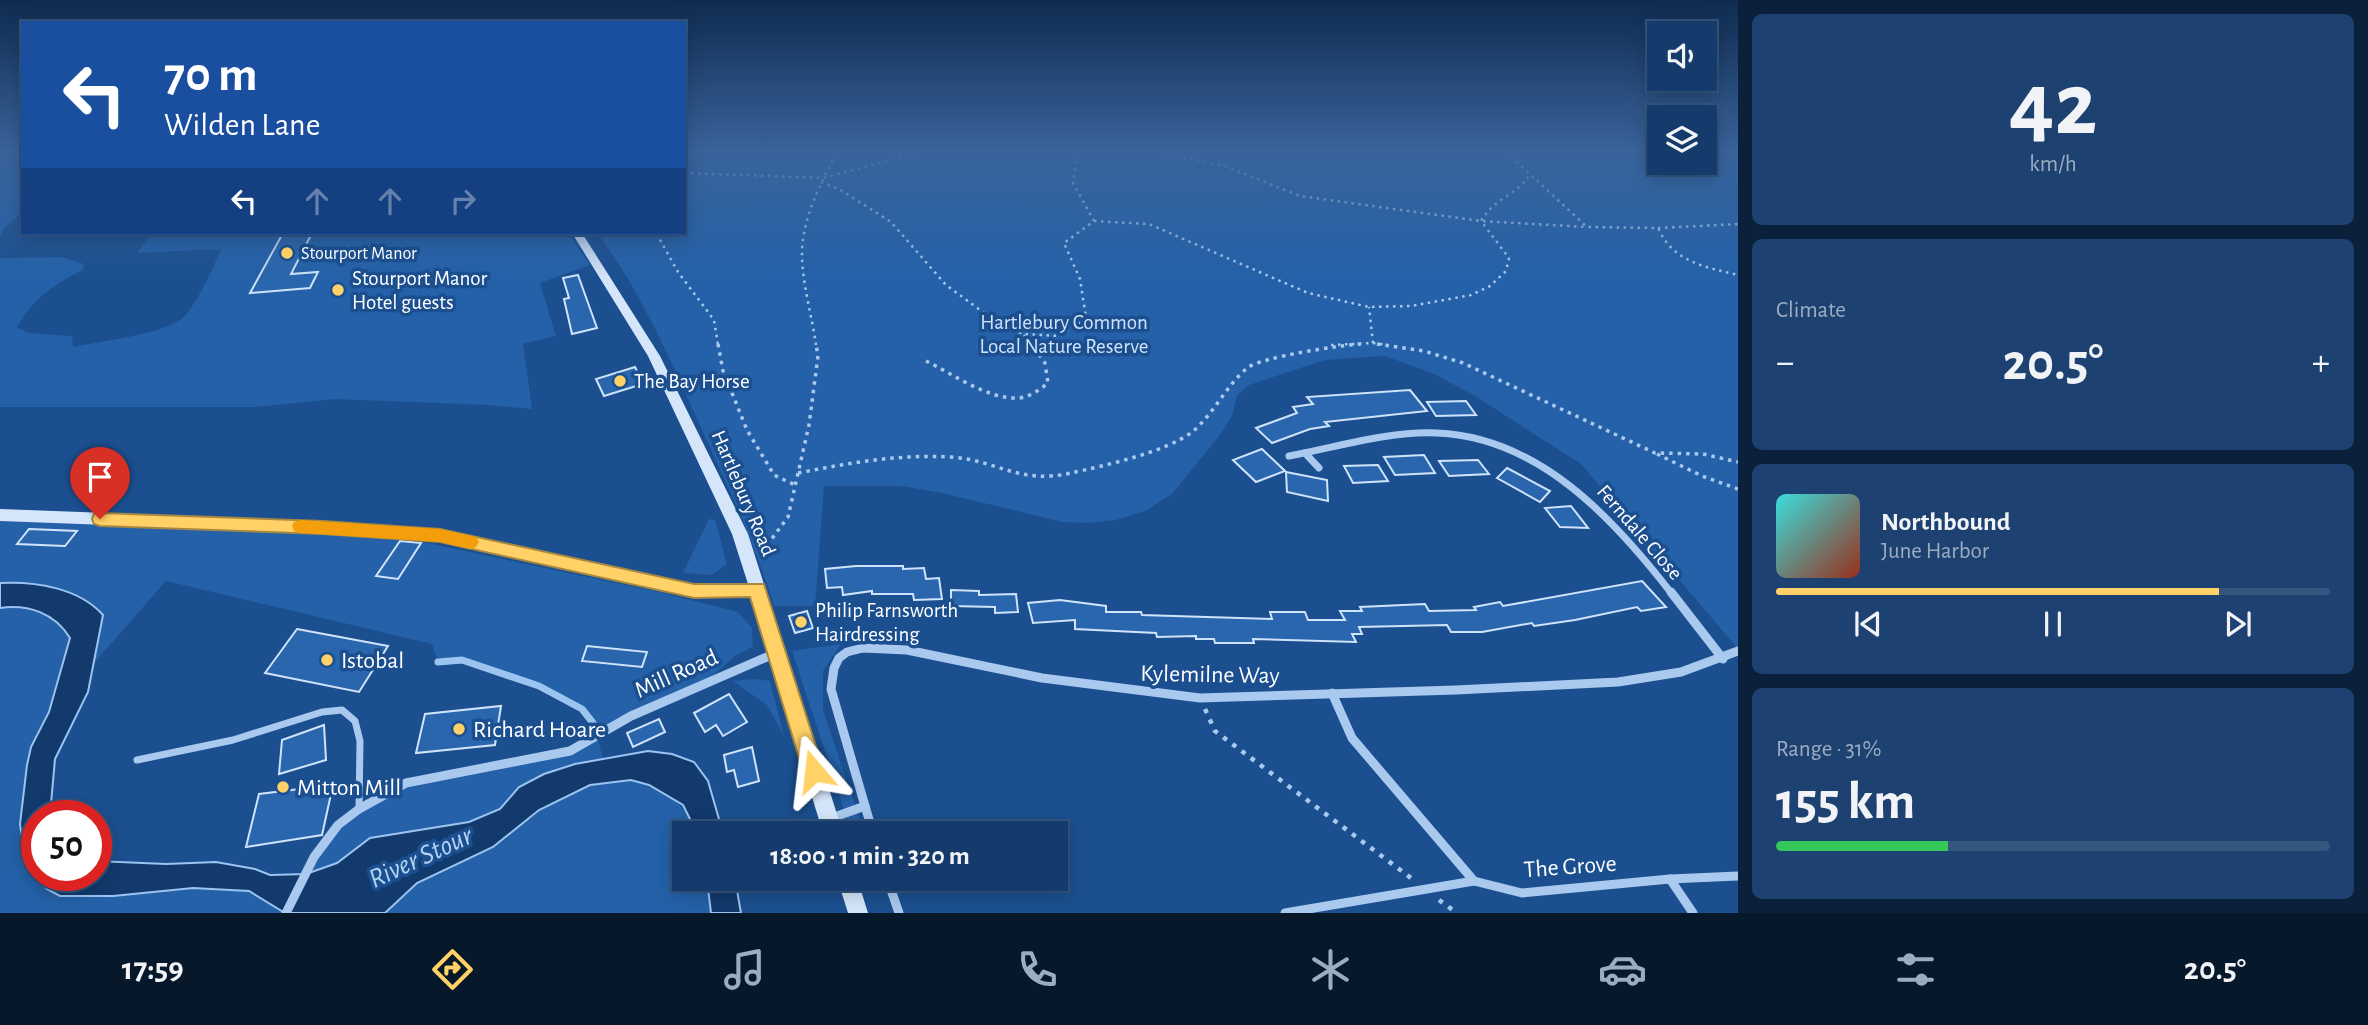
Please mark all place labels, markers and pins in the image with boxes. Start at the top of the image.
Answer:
marker: Stourport Manor [279,245,295,261]
place label: Stourport Manor [301,245,417,263]
place label: Stourport Manor Hotel guests [352,268,487,313]
marker: Stourport Manor Hotel guests [330,282,346,298]
place label: The Bay Horse [634,371,750,392]
marker: The Bay Horse [612,373,628,389]
pin [70,447,130,519]
place label: Philip Farnsworth Hairdressing [815,600,958,645]
marker: Philip Farnsworth Hairdressing [793,614,809,630]
place label: Istobal [341,649,404,673]
marker: Istobal [319,652,335,668]
place label: Richard Hoare [473,718,606,742]
marker: Richard Hoare [451,721,467,737]
place label: Mitton Mill [297,776,401,800]
marker: Mitton Mill [275,779,291,795]

